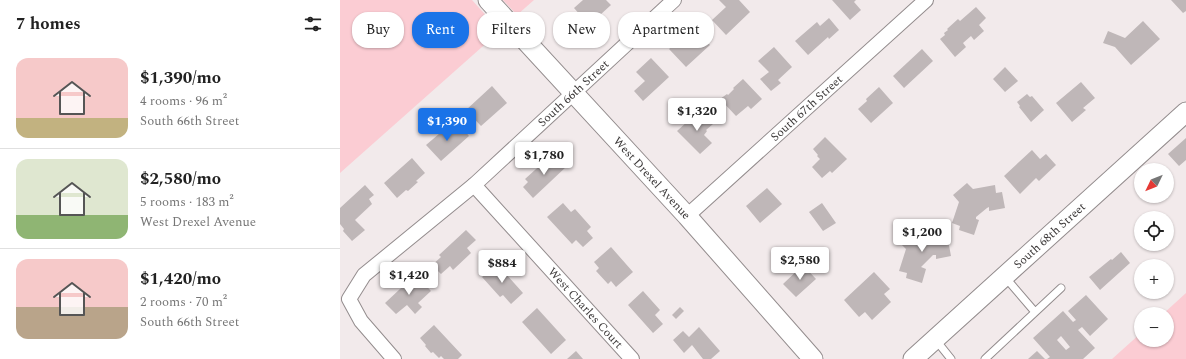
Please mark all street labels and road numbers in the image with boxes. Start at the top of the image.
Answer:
street label: South 66th Street [533,55,613,131]
street label: South 67th Street [766,70,847,146]
street label: West Drexel Avenue [609,132,695,224]
street label: South 68th Street [1009,198,1090,273]
street label: West Charles Court [543,263,628,353]

